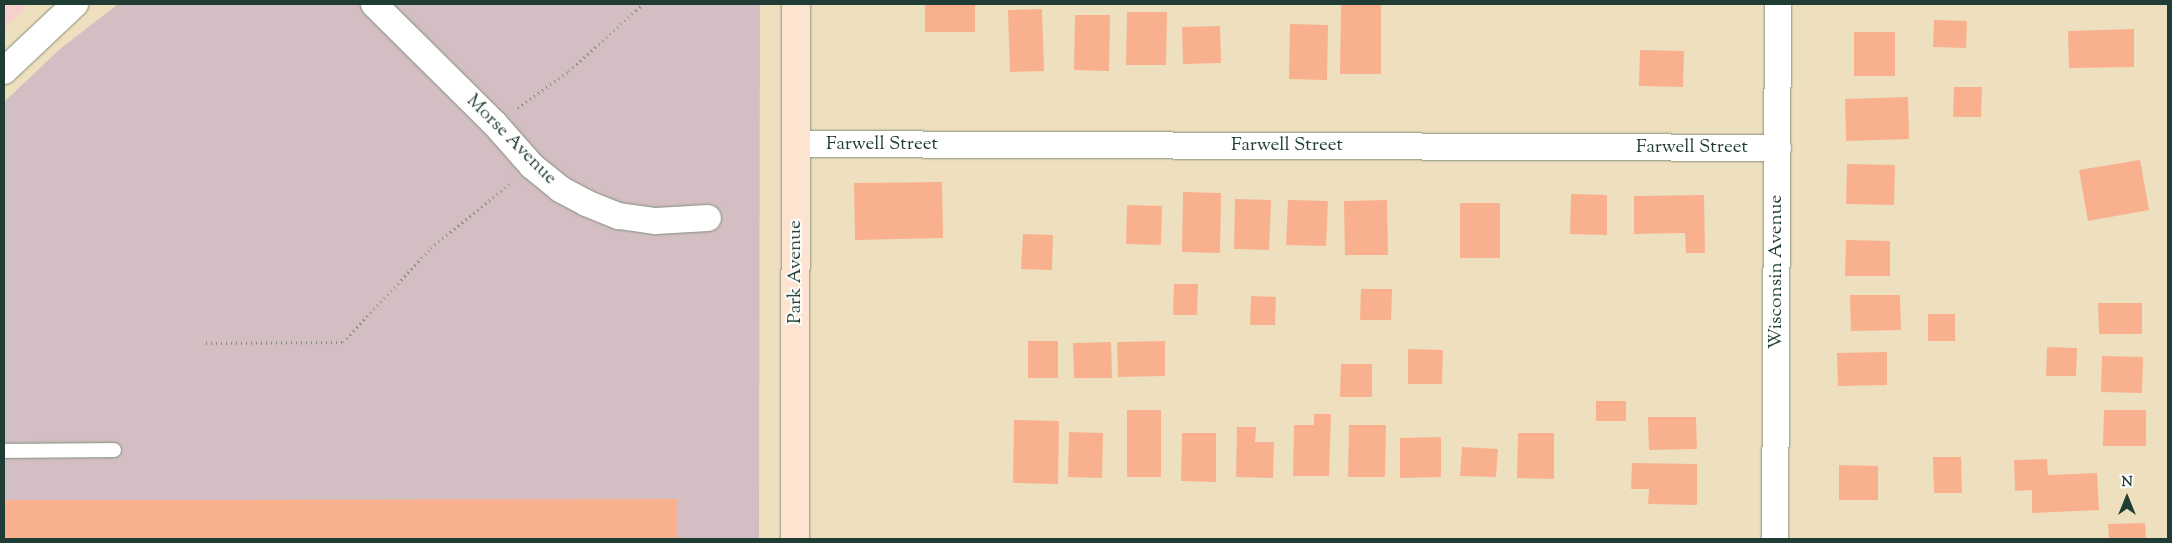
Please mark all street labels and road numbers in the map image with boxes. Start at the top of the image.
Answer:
street label: Morse Avenue [461,90,561,190]
street label: Farwell Street [826,134,938,156]
street label: Farwell Street [1231,135,1343,157]
street label: Farwell Street [1636,137,1748,159]
street label: Wisconsin Avenue [1766,195,1788,349]
street label: Park Avenue [785,220,807,324]

